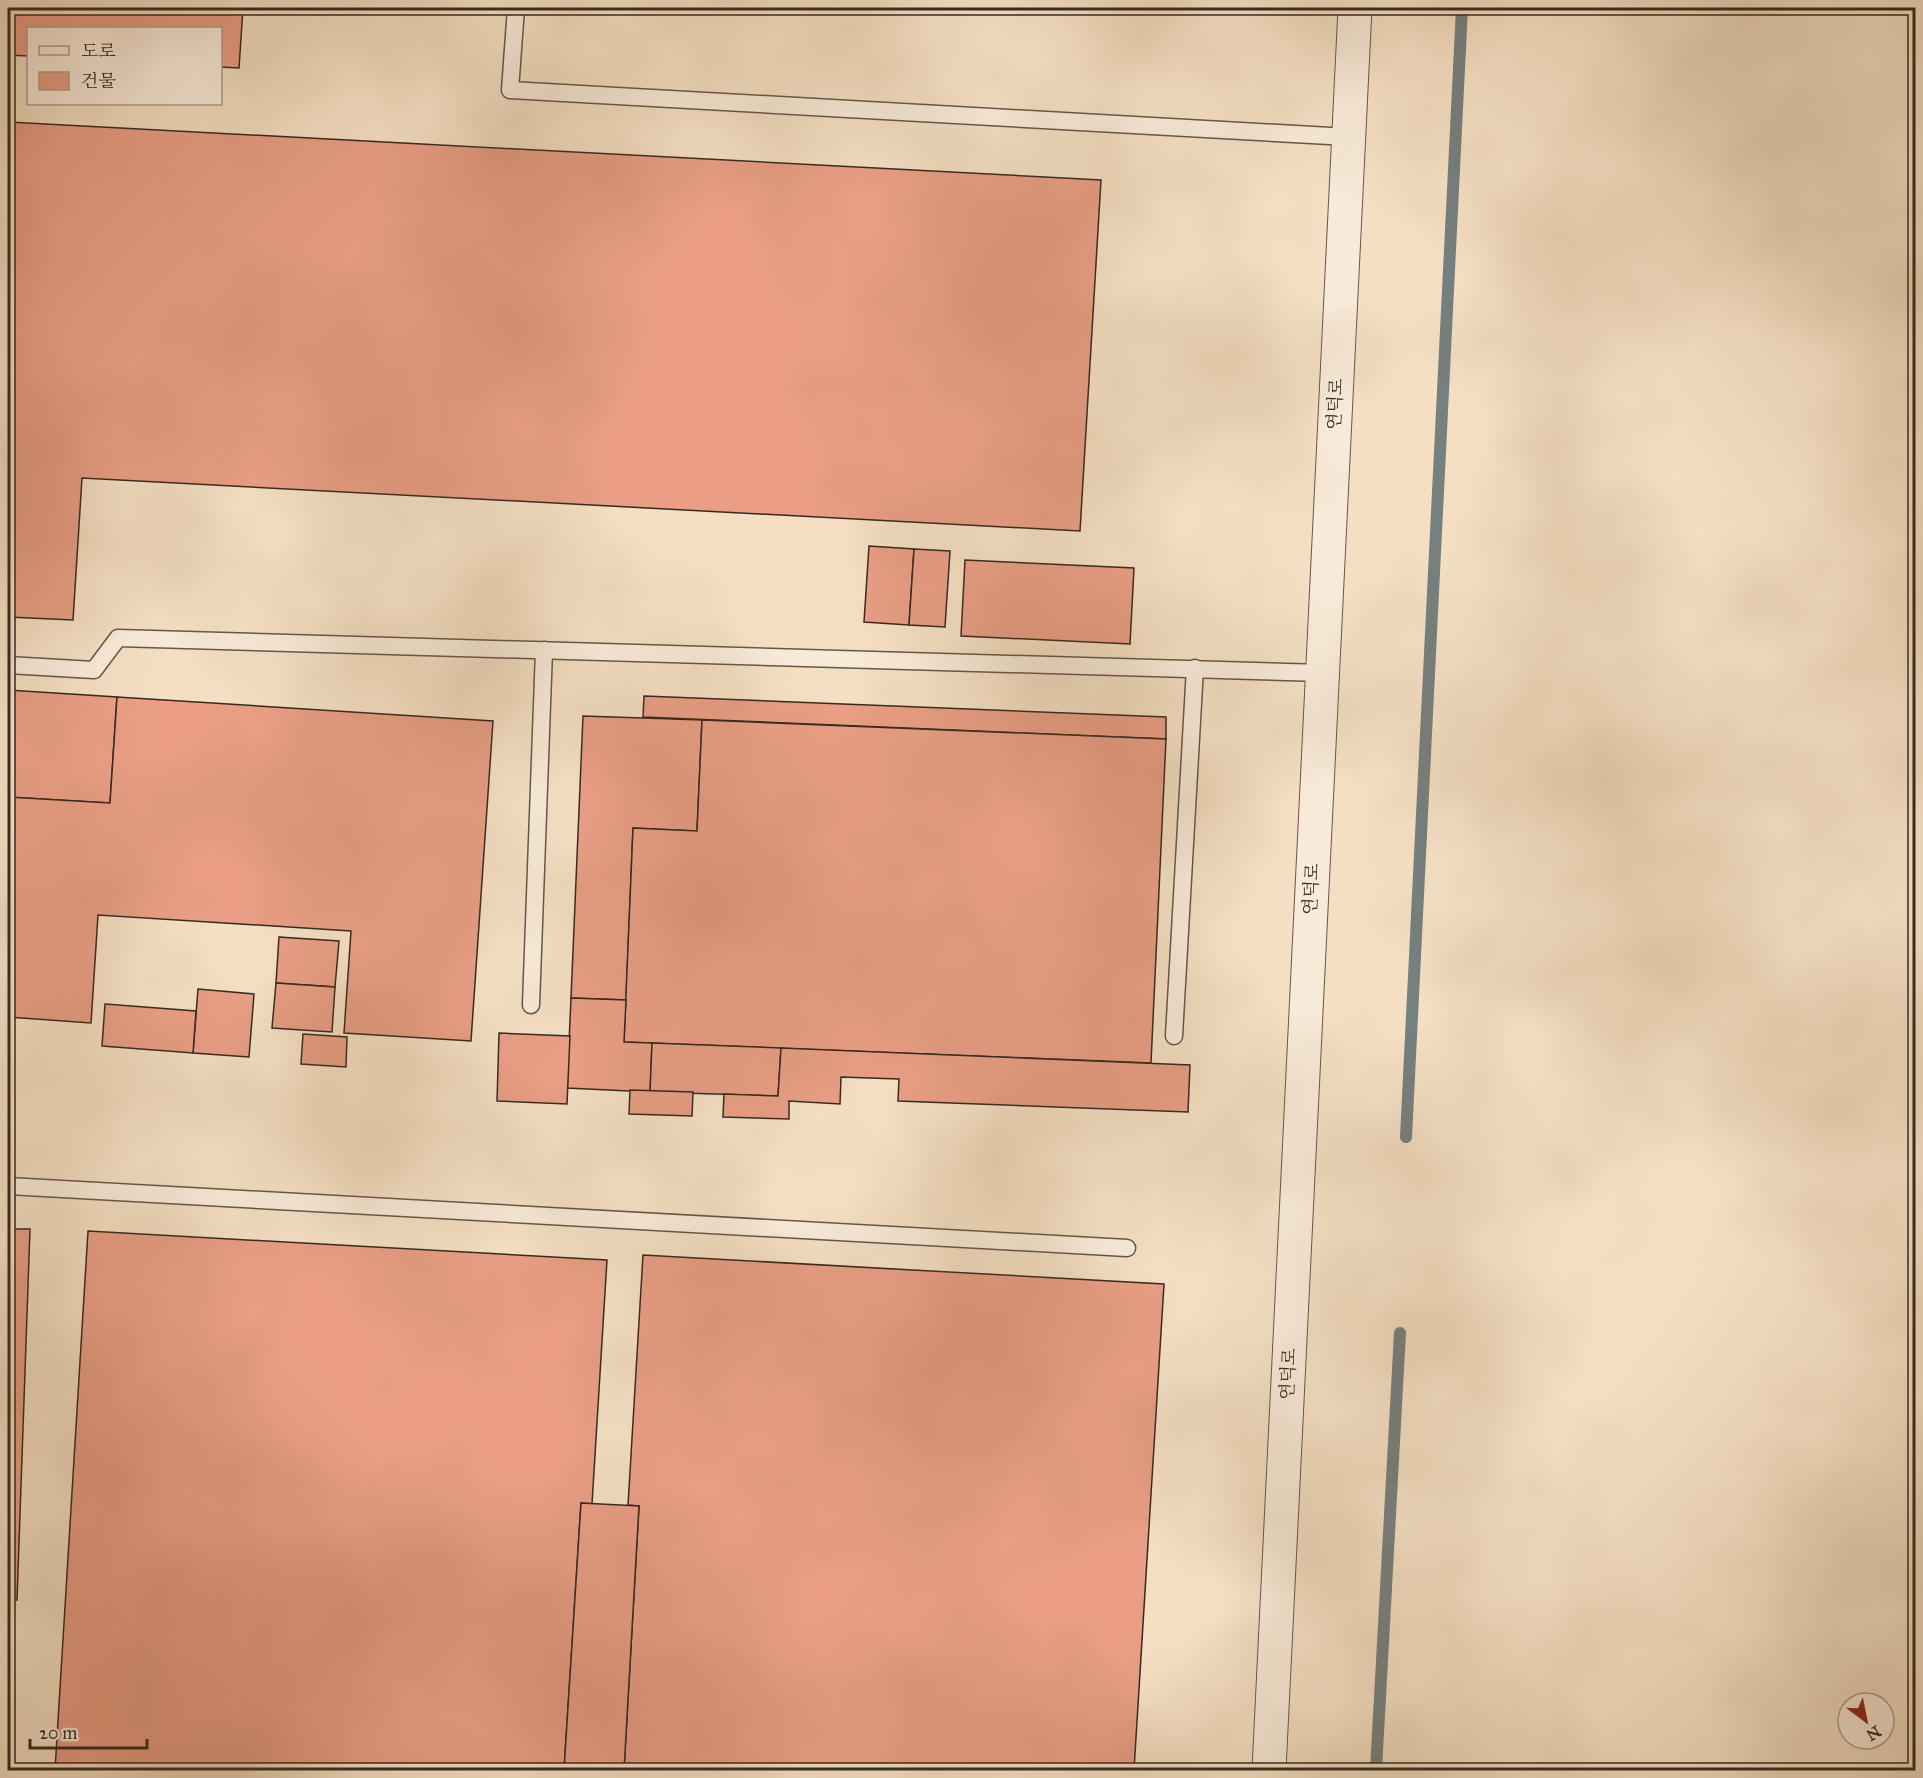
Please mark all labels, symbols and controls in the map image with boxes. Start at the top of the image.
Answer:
legend [27,27,222,105]
text: 도로 [81,40,116,62]
text: 건물 [81,70,116,92]
street label: 연덕로 [1323,377,1347,431]
street label: 연덕로 [1299,862,1323,916]
street label: 연덕로 [1276,1347,1300,1401]
north arrow [1836,1691,1896,1751]
scale bar [30,1712,147,1750]
text: 20 m [39,1722,77,1744]
text: N [1863,1722,1884,1745]

